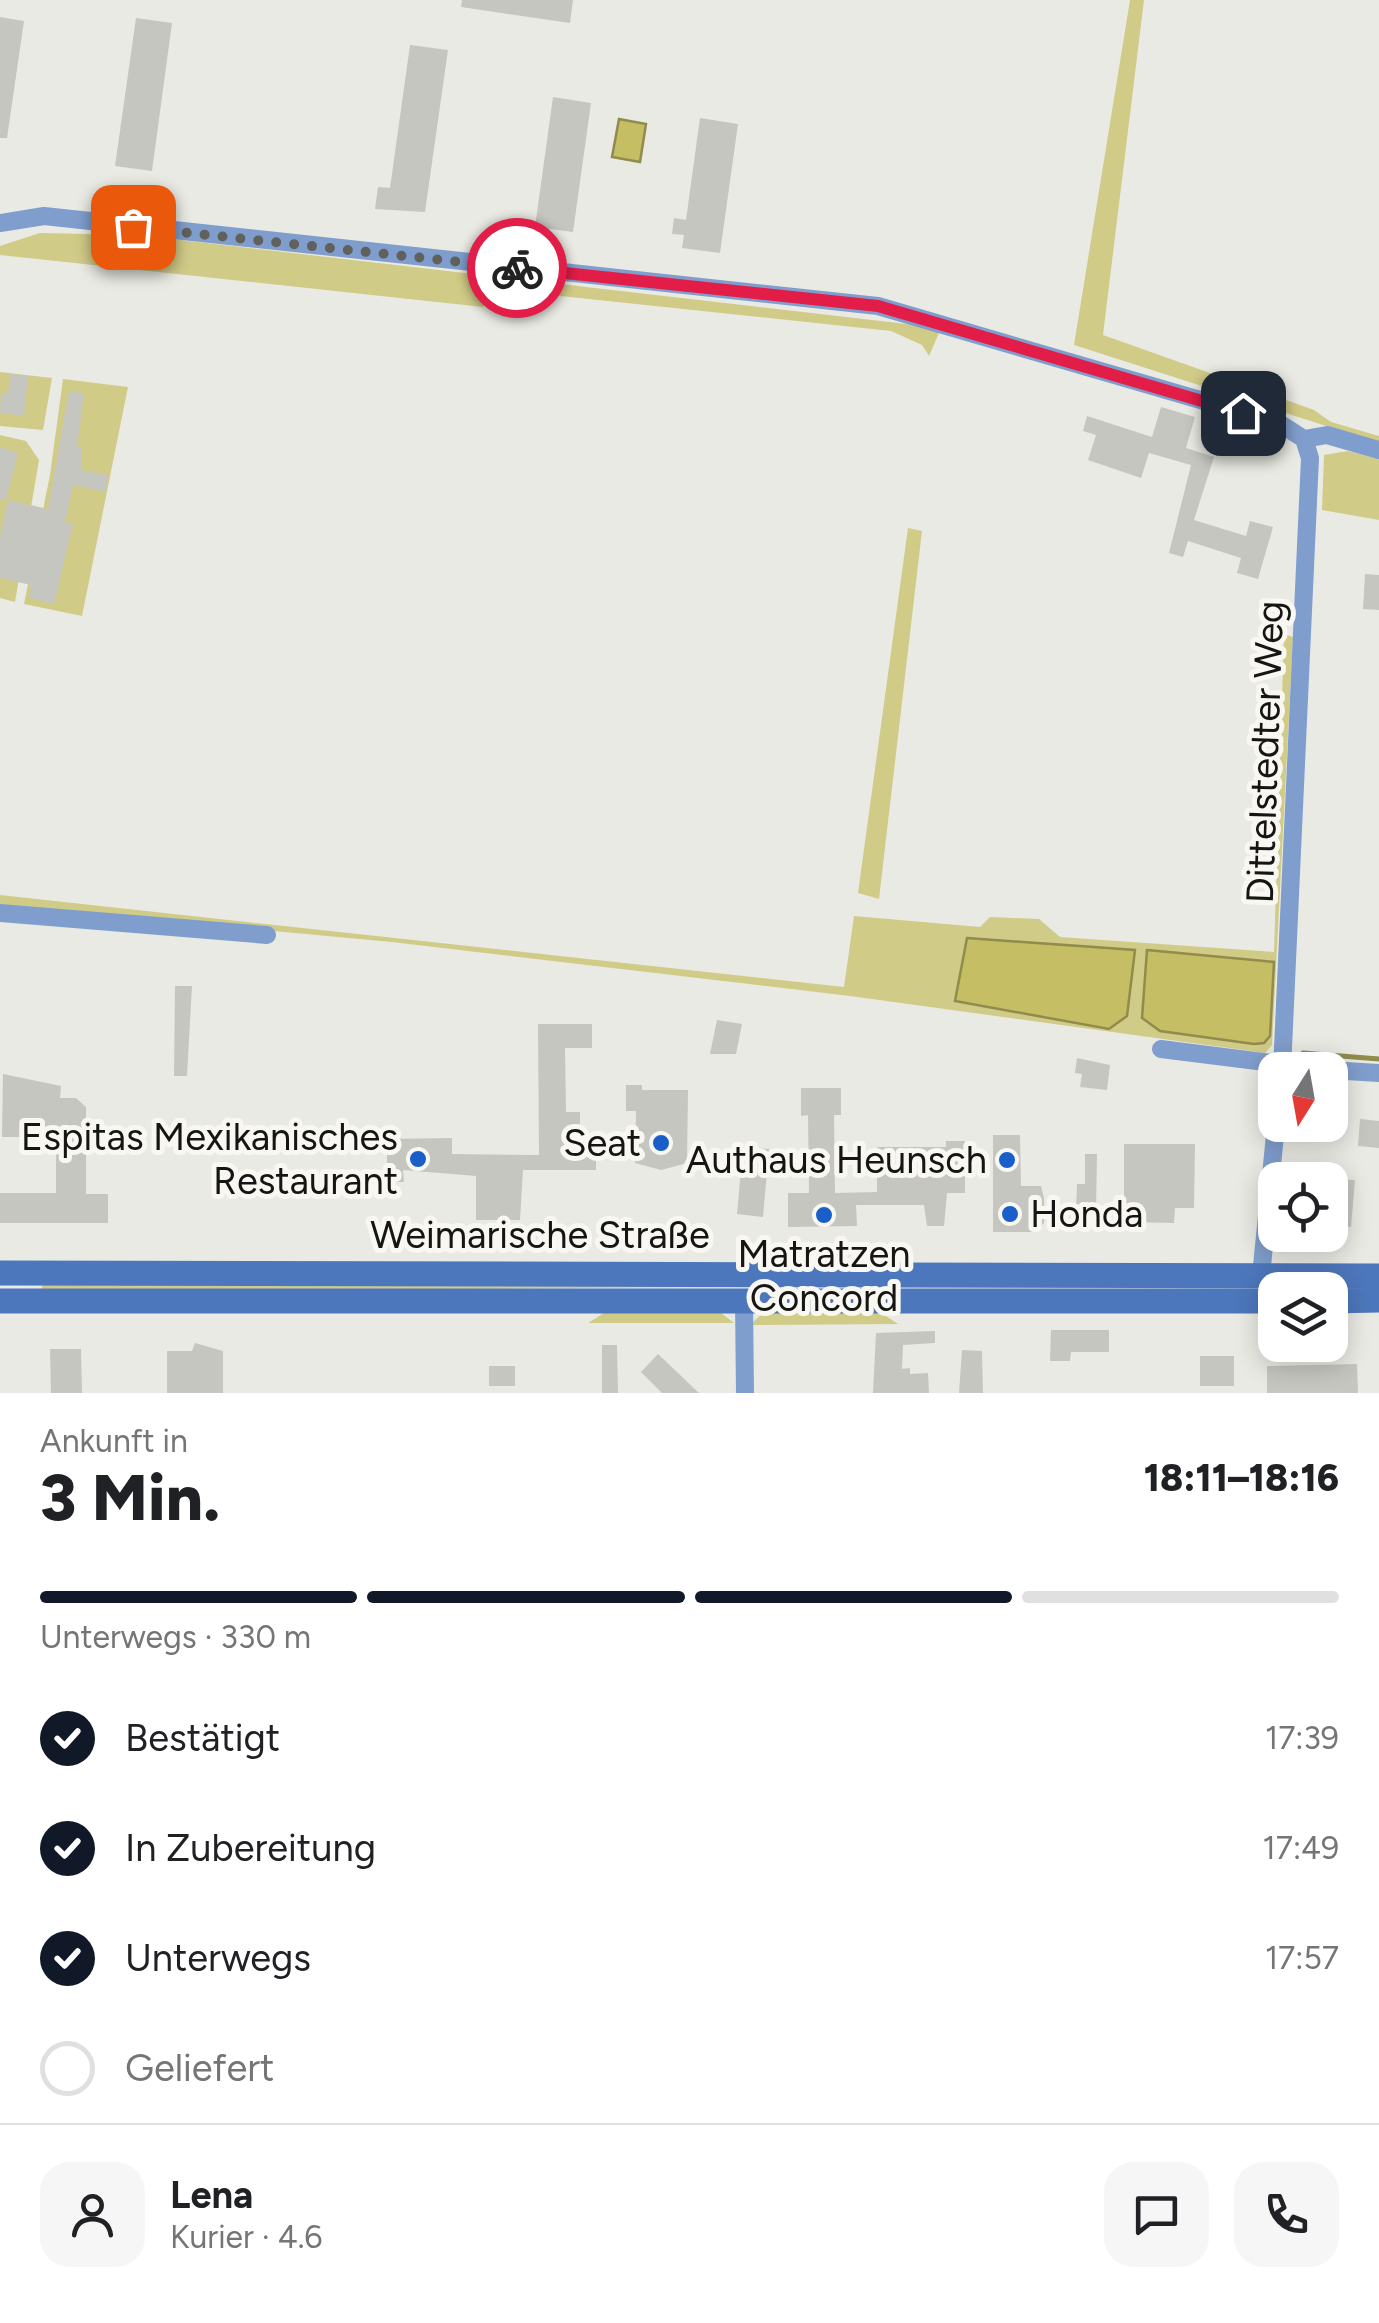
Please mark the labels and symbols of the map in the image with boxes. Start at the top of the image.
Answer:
pin [91,185,176,270]
courier [467,218,567,318]
pin [1201,371,1286,456]
street label: Dittelstedter Weg [1237,600,1293,904]
north arrow [1258,1052,1348,1142]
place label: Espitas Mexikanisches Restaurant [21,1114,398,1204]
place label: Seat [563,1120,641,1166]
marker: Seat [650,1132,672,1154]
place label: Authaus Heunsch [686,1137,987,1183]
marker: Espitas Mexikanisches Restaurant [407,1148,429,1170]
marker: Authaus Heunsch [996,1149,1018,1171]
place label: Honda [1030,1191,1143,1237]
marker: Honda [999,1203,1021,1225]
marker: Matratzen Concord [813,1204,835,1226]
street label: Weimarische Straße [370,1212,710,1258]
place label: Matratzen Concord [737,1231,911,1321]

